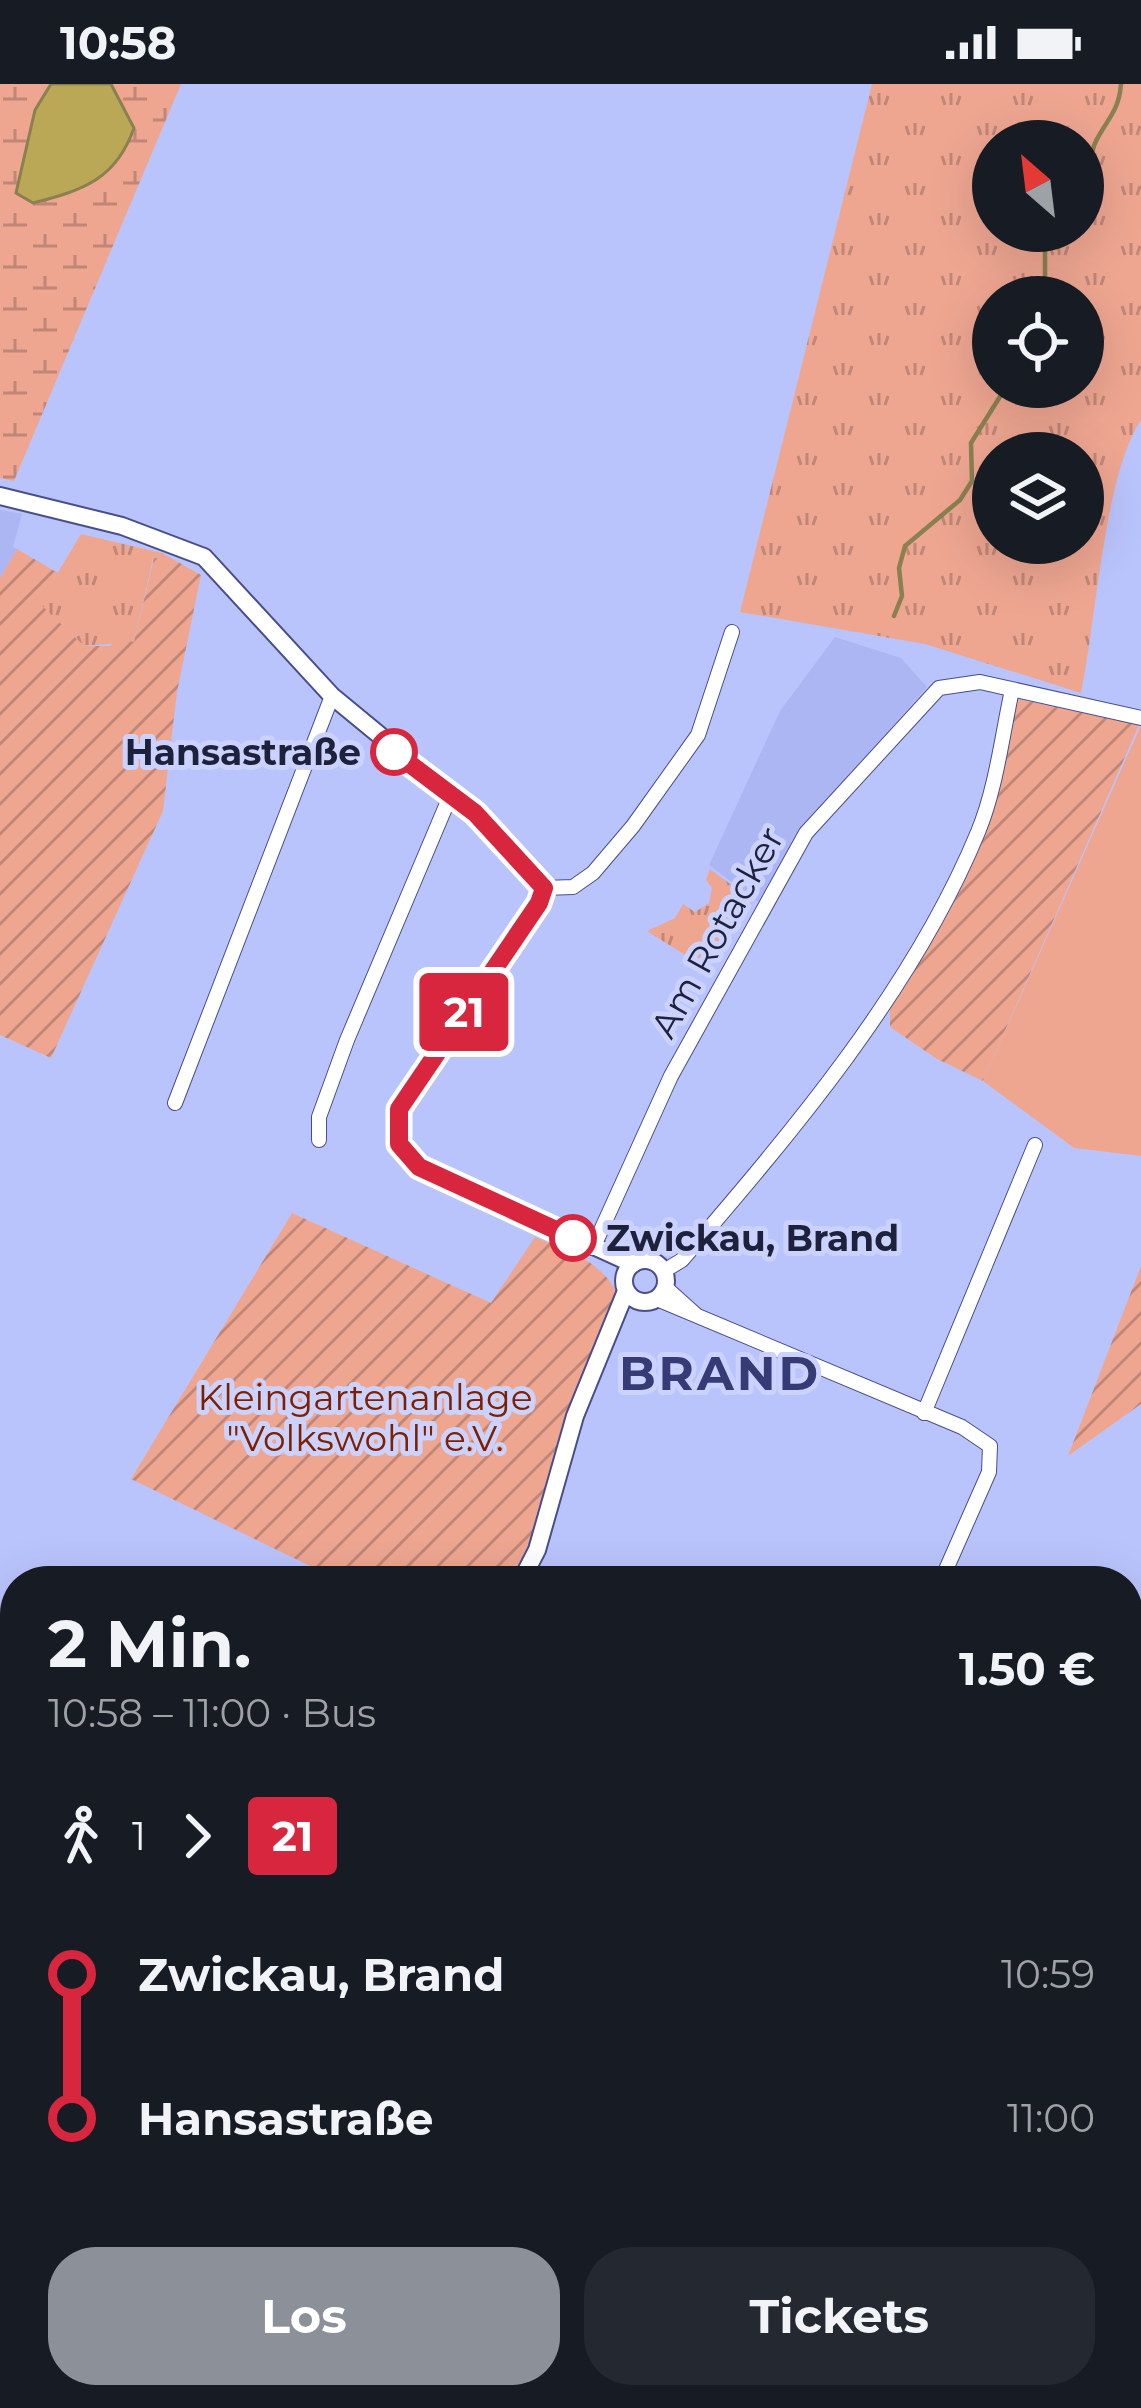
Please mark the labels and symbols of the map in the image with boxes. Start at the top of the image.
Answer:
north arrow [972,120,1104,252]
place label: Hansastraße [125,730,361,774]
marker: Hansastraße [372,730,416,774]
street label: Am Rotacker [641,819,793,1045]
line badge: 21 [410,973,518,1051]
marker: Zwickau, Brand [551,1216,595,1260]
place label: Zwickau, Brand [606,1216,899,1260]
district label: BRAND [619,1344,821,1402]
park label: Kleingartenanlage "Volkswohl" e.V. [198,1375,532,1460]

